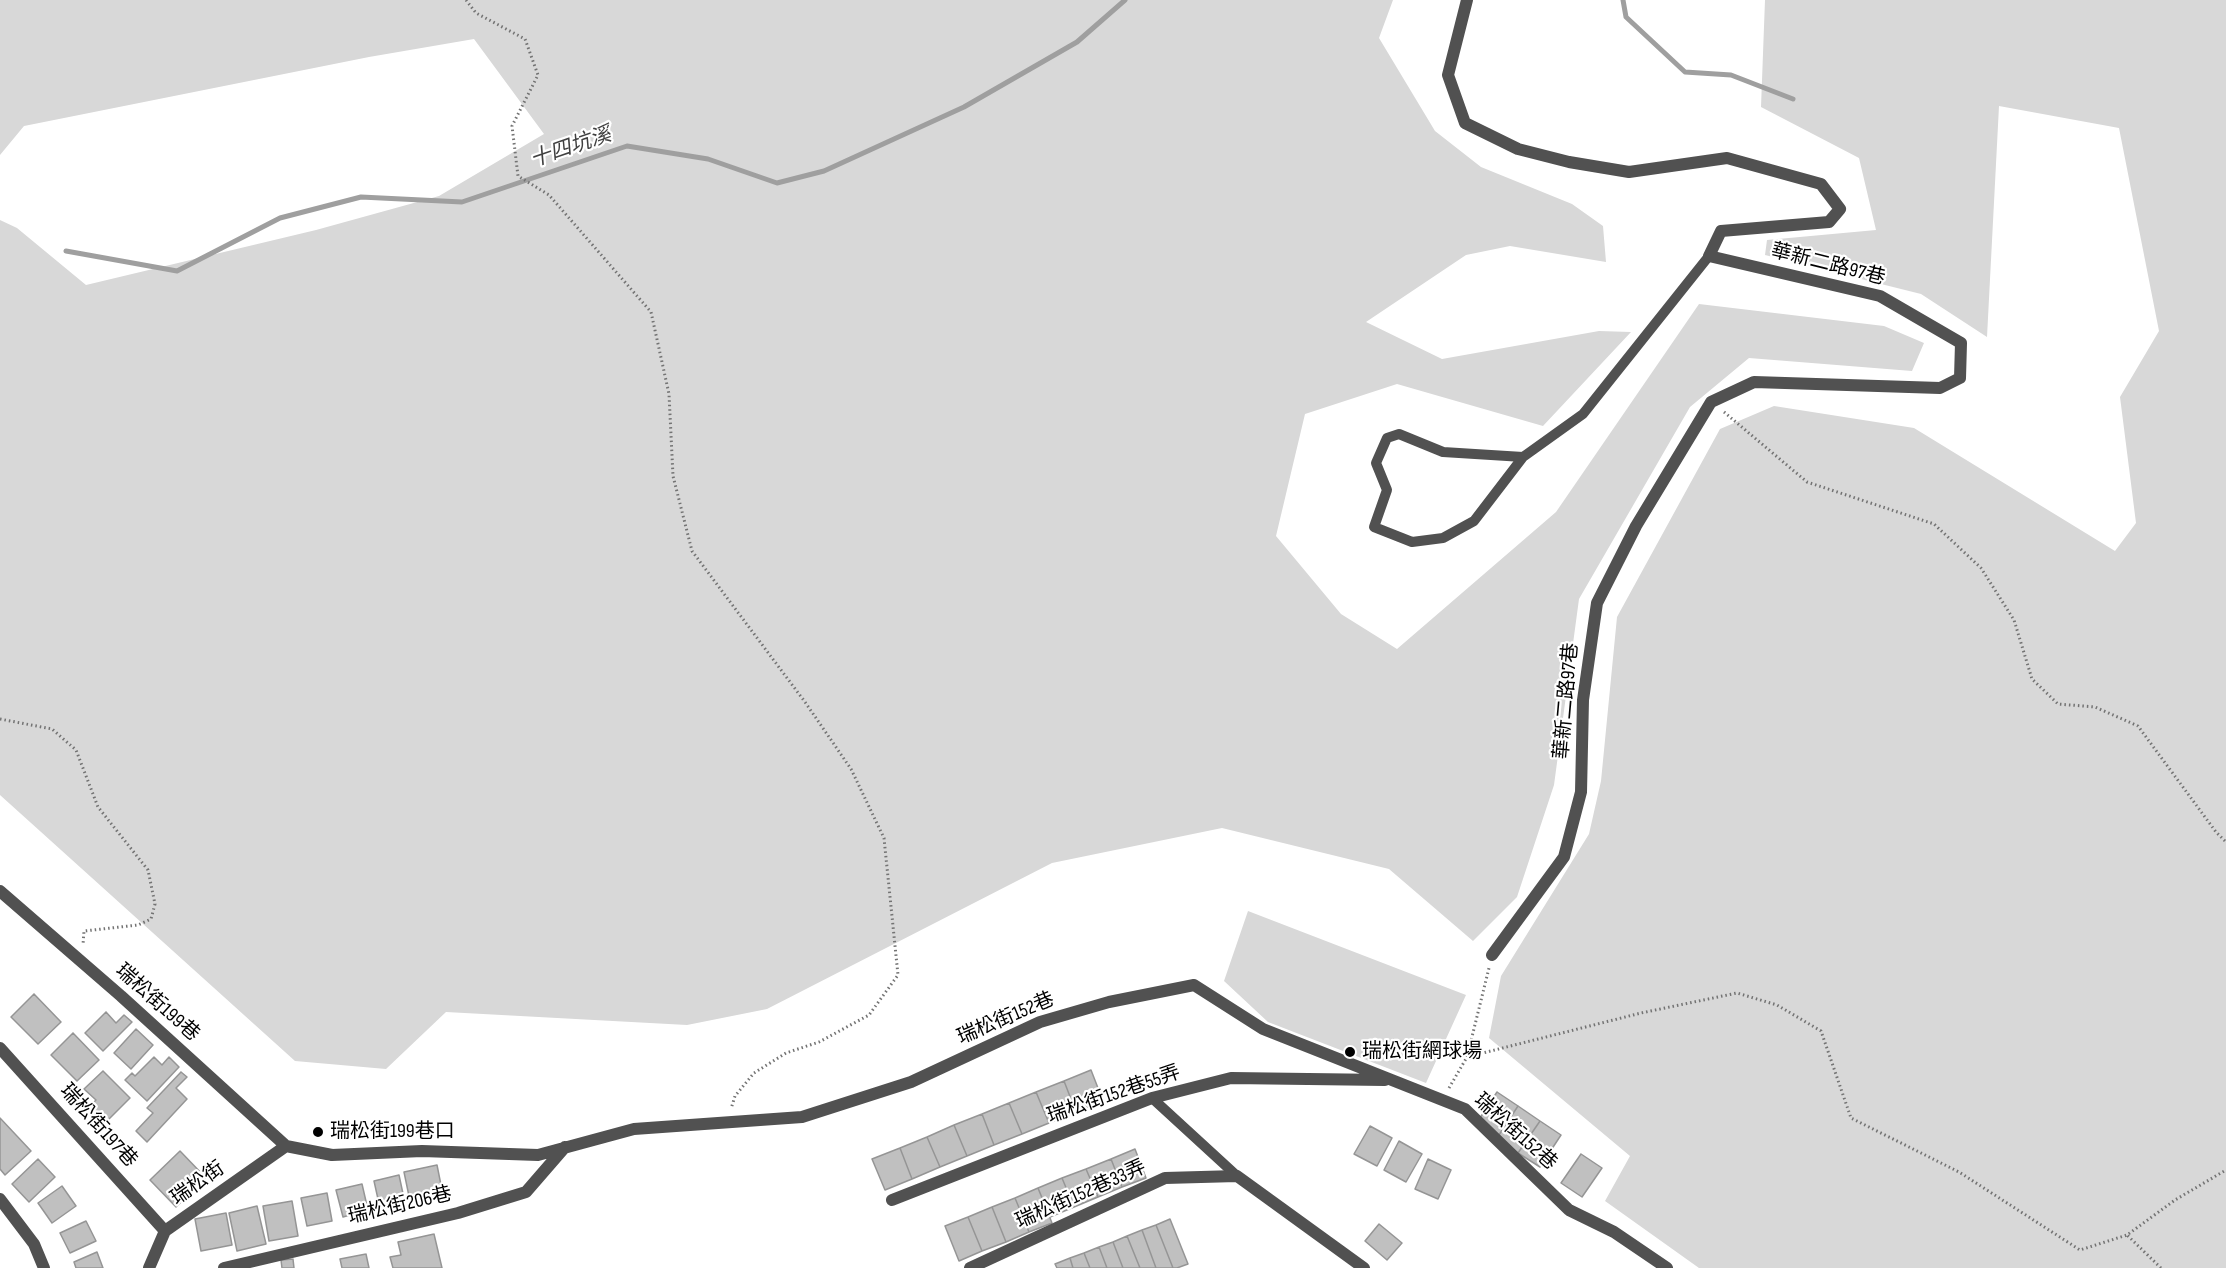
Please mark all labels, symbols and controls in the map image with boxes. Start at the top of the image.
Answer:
water label: 十四坑溪 [527,122,615,174]
street label: 華新二路97巷 [1768,239,1888,291]
street label: 華新二路97巷 [1550,642,1584,760]
street label: 瑞松街199巷 [110,959,204,1047]
street label: 瑞松街152巷 [954,988,1058,1050]
place label: 瑞松街網球場 [1362,1040,1482,1064]
marker: 瑞松街網球場 [1343,1045,1357,1059]
street label: 瑞松街152巷55弄 [1044,1061,1184,1129]
street label: 瑞松街197巷 [54,1079,142,1173]
street label: 瑞松街152巷 [1469,1089,1561,1175]
place label: 瑞松街199巷口 [330,1120,455,1144]
marker: 瑞松街199巷口 [311,1125,325,1139]
street label: 瑞松街152巷33弄 [1012,1156,1150,1234]
street label: 瑞松街 [167,1157,229,1211]
street label: 瑞松街206巷 [346,1182,454,1230]

